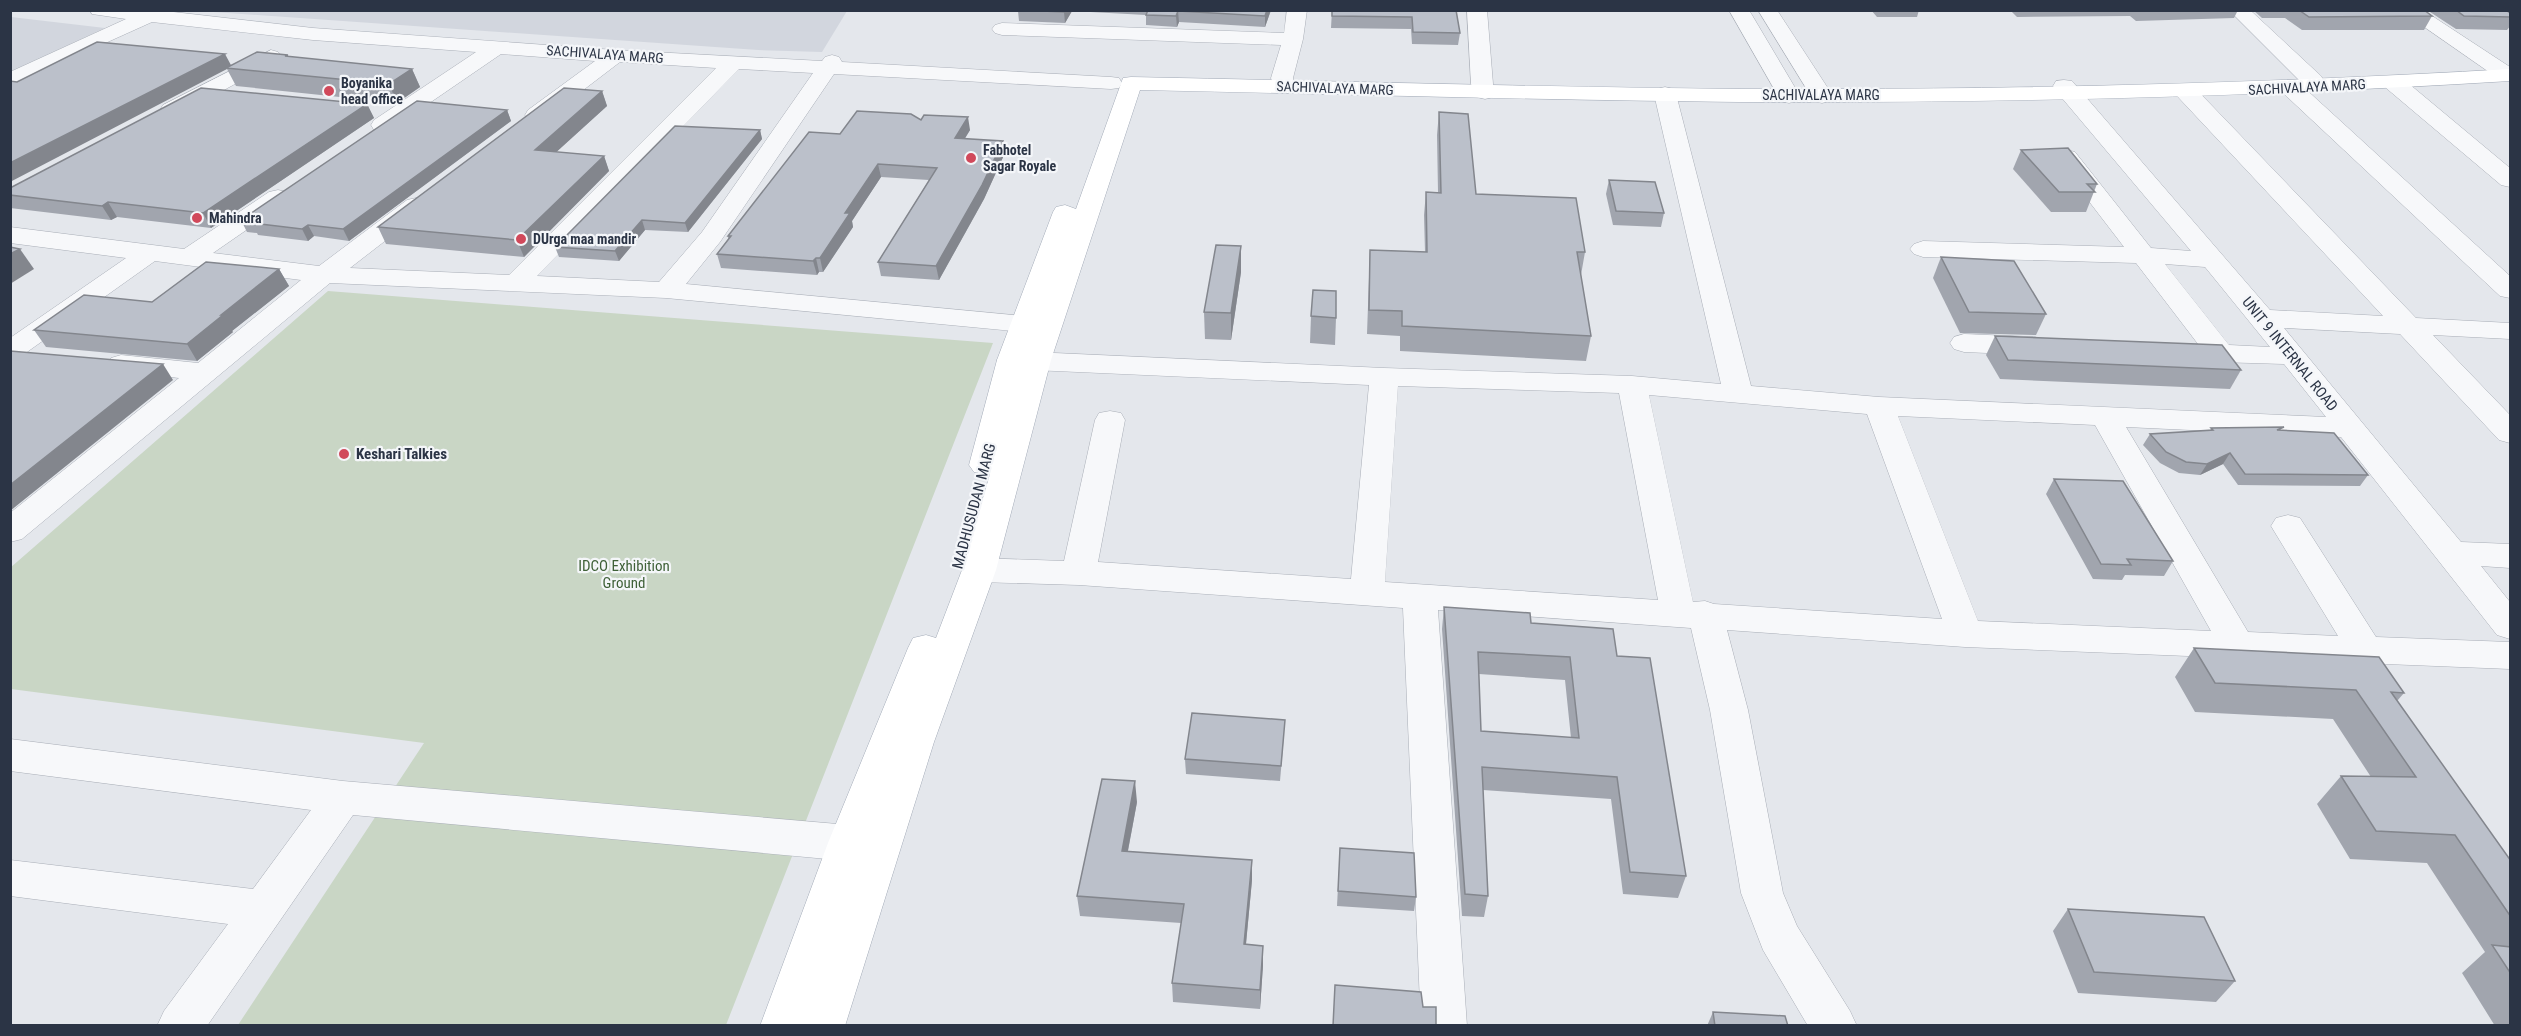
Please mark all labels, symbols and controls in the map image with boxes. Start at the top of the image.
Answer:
street label: SACHIVALAYA MARG [546,42,664,66]
place label: Boyanika head office [341,75,403,107]
street label: SACHIVALAYA MARG [2248,76,2366,98]
street label: SACHIVALAYA MARG [1276,78,1394,98]
marker: Boyanika head office [322,84,336,98]
street label: SACHIVALAYA MARG [1762,87,1880,103]
place label: Fabhotel Sagar Royale [983,142,1057,174]
marker: Fabhotel Sagar Royale [964,151,978,165]
place label: Mahindra [209,210,262,226]
marker: Mahindra [190,211,204,225]
place label: DUrga maa mandir [533,231,636,247]
marker: DUrga maa mandir [514,232,528,246]
street label: UNIT 9 INTERNAL ROAD [2238,293,2342,415]
street label: MADHUSUDAN MARG [949,441,999,571]
place label: Keshari Talkies [356,445,447,463]
marker: Keshari Talkies [337,447,351,461]
park label: IDCO Exhibition Ground [578,557,670,592]

